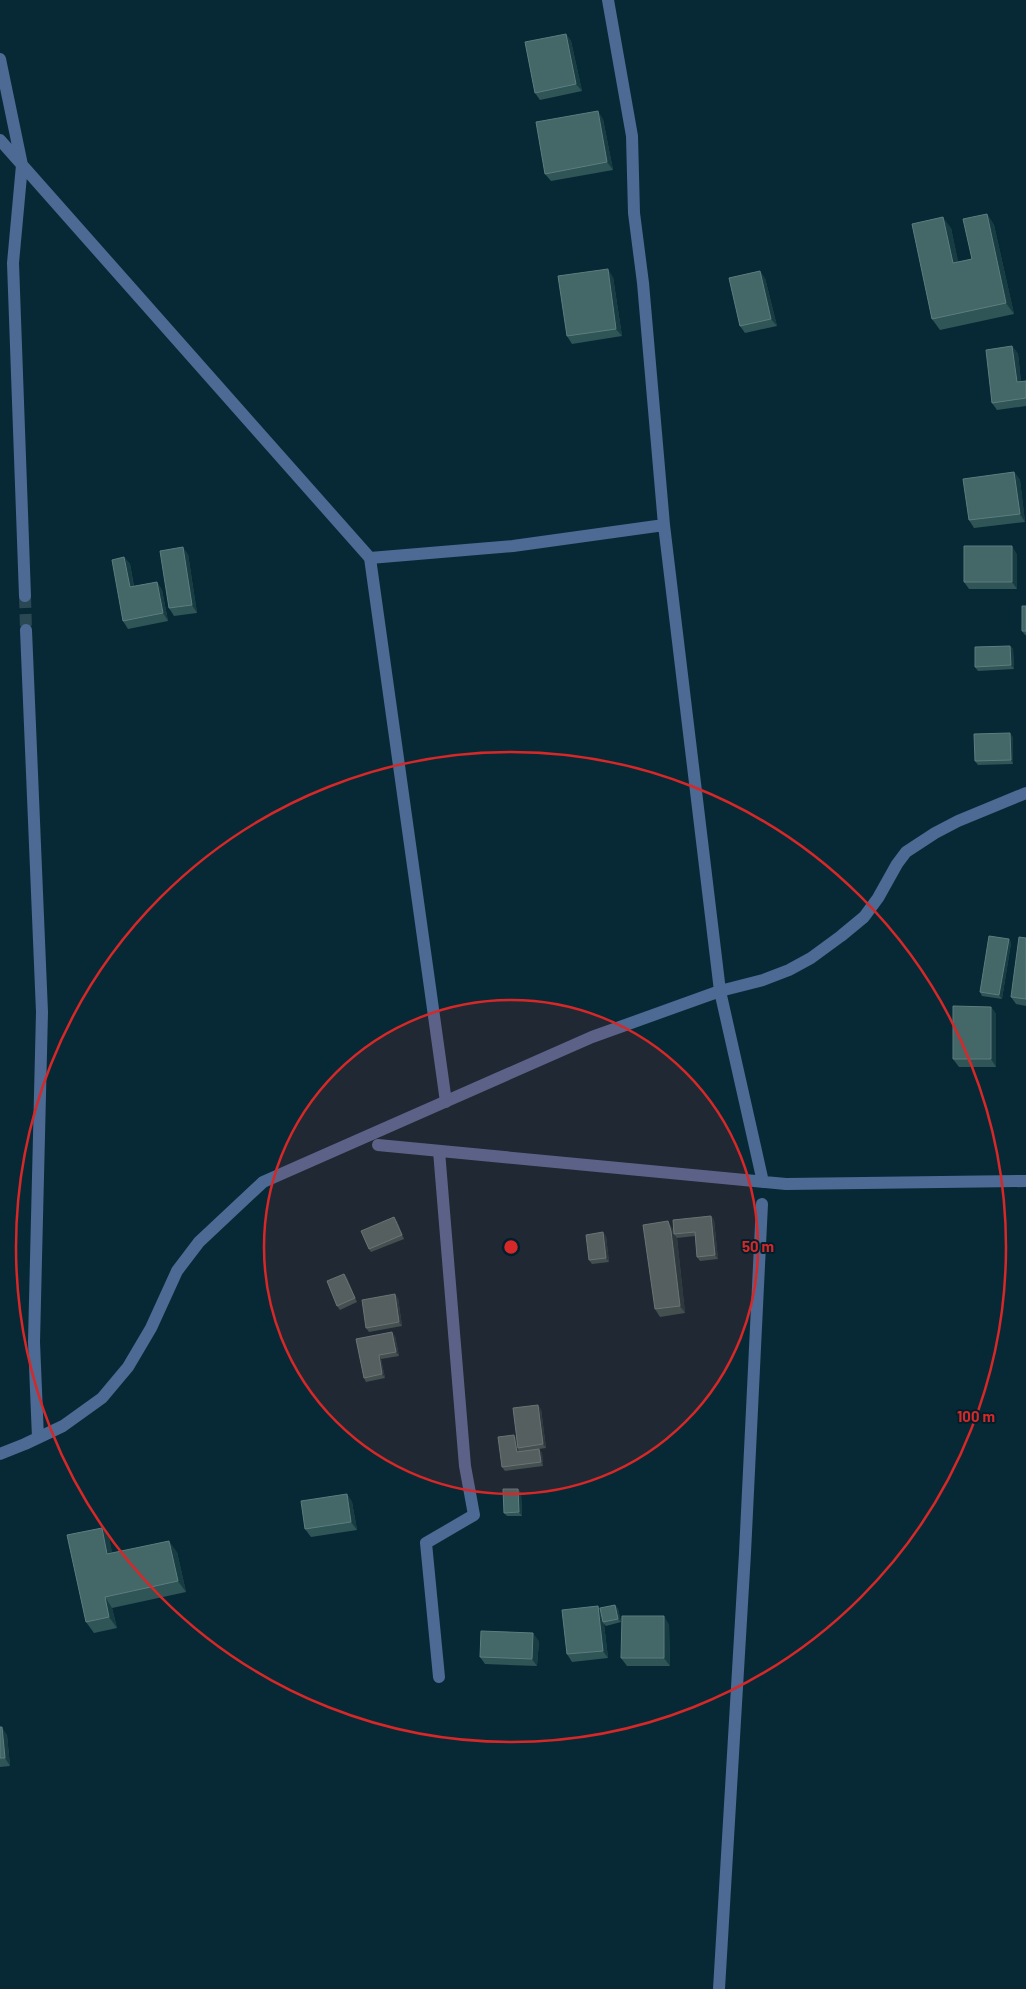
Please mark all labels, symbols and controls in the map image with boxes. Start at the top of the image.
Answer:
text: 50 m [742,1237,774,1255]
centre of rings [502,1238,520,1256]
text: 100 m [957,1407,995,1425]

